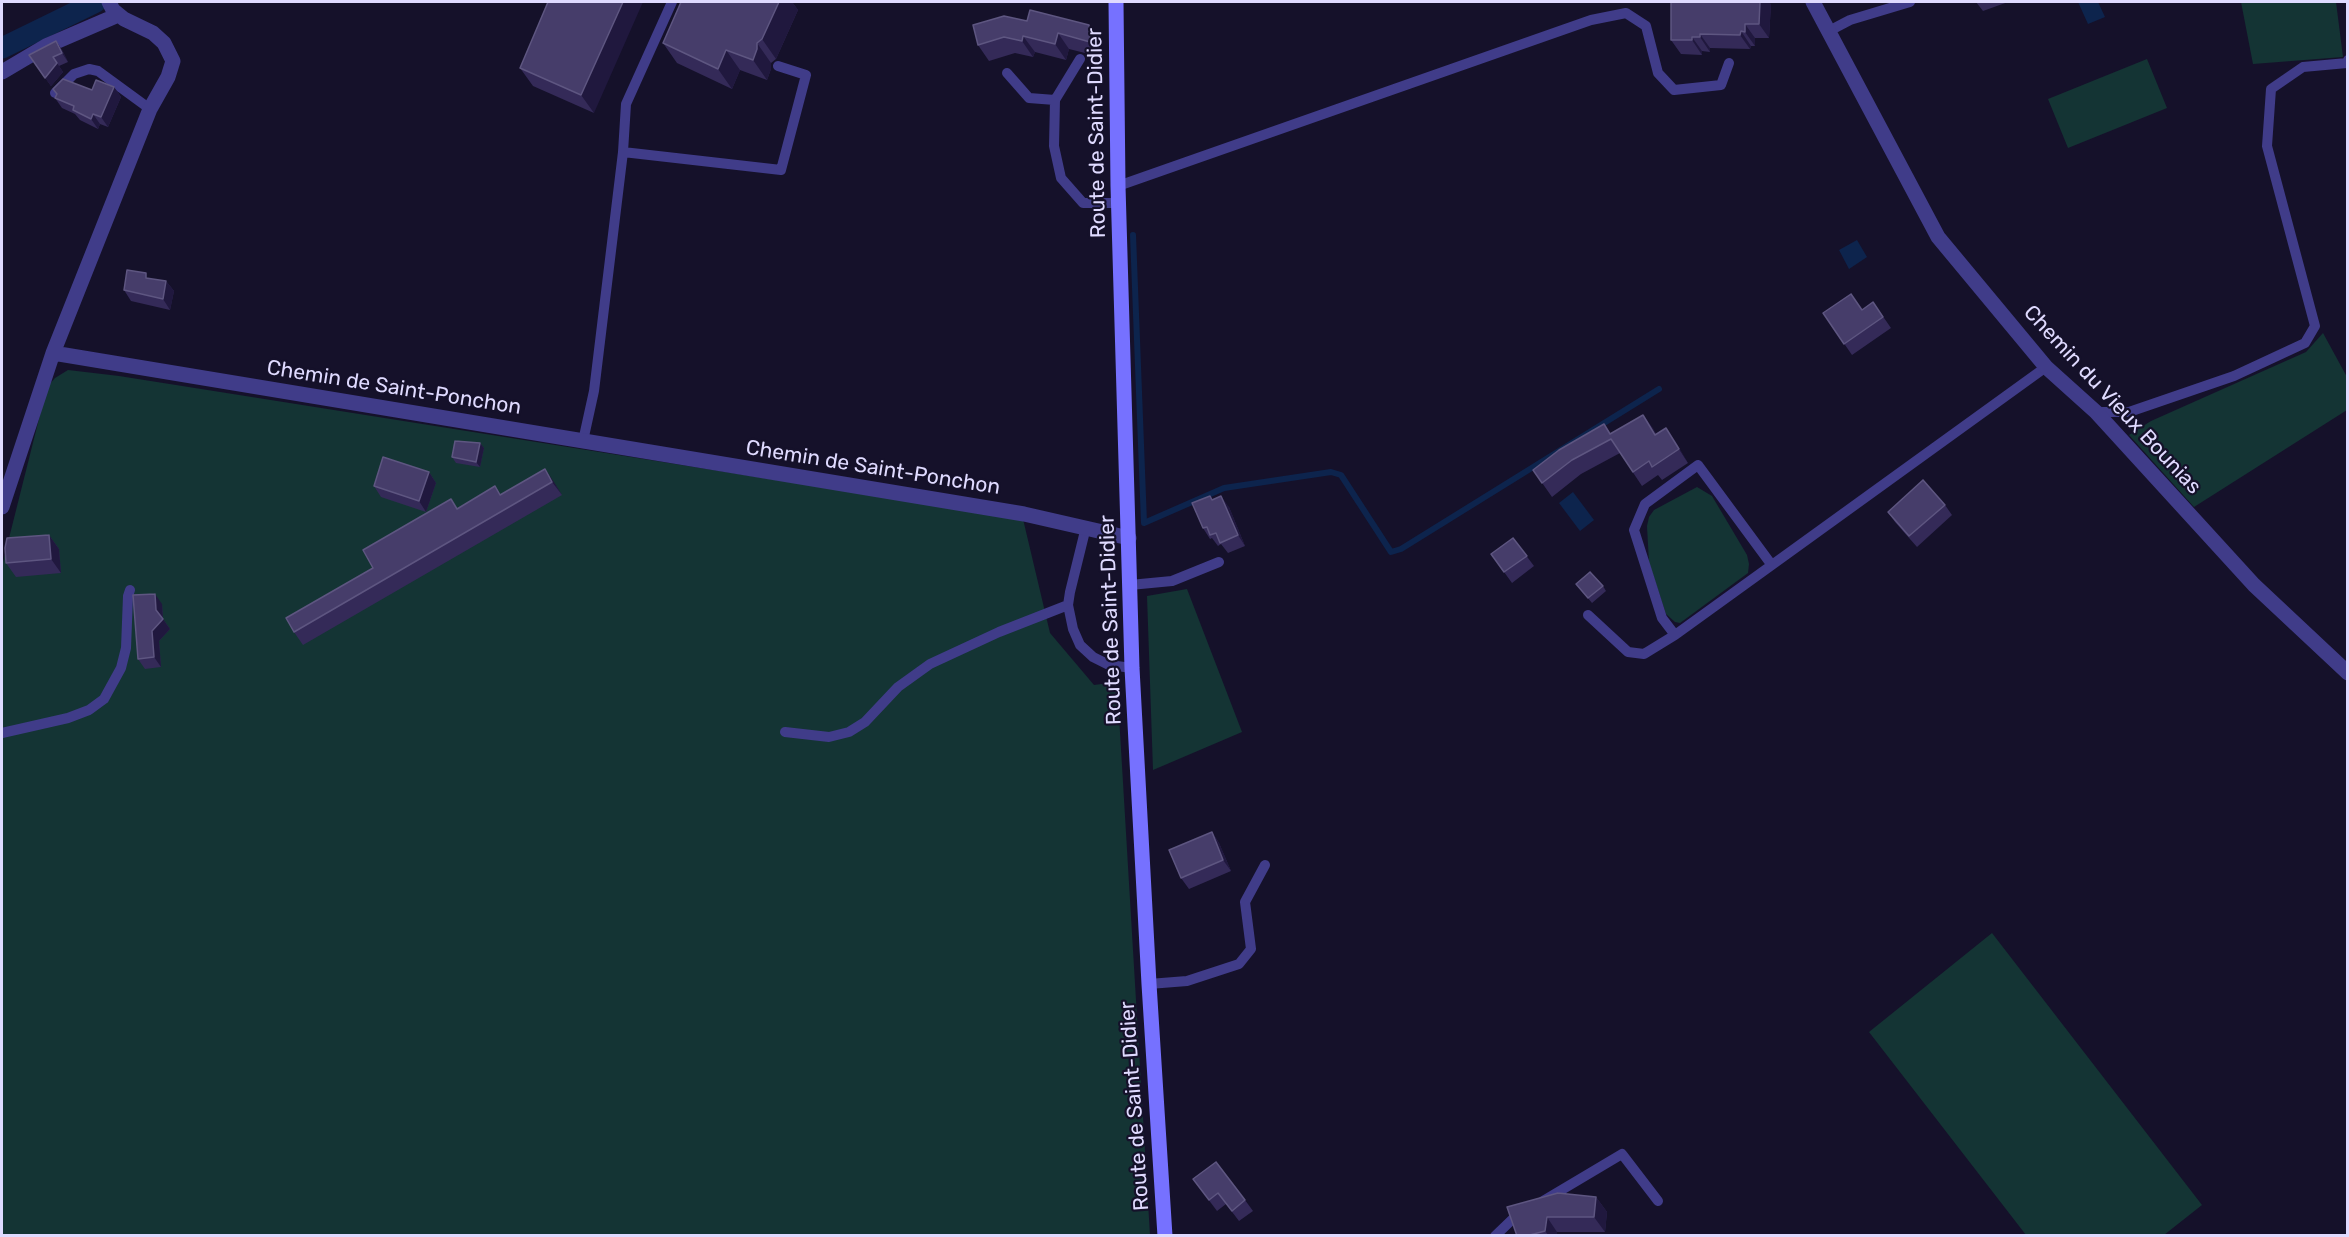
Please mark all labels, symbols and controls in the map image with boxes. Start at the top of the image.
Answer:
street label: Route de Saint-Didier [1083,28,1111,238]
street label: Chemin du Vieux Bounias [2018,300,2206,500]
street label: Chemin de Saint-Ponchon [265,355,523,421]
street label: Chemin de Saint-Ponchon [744,435,1002,501]
street label: Route de Saint-Didier [1095,515,1127,725]
street label: Route de Saint-Didier [1115,1000,1155,1212]

